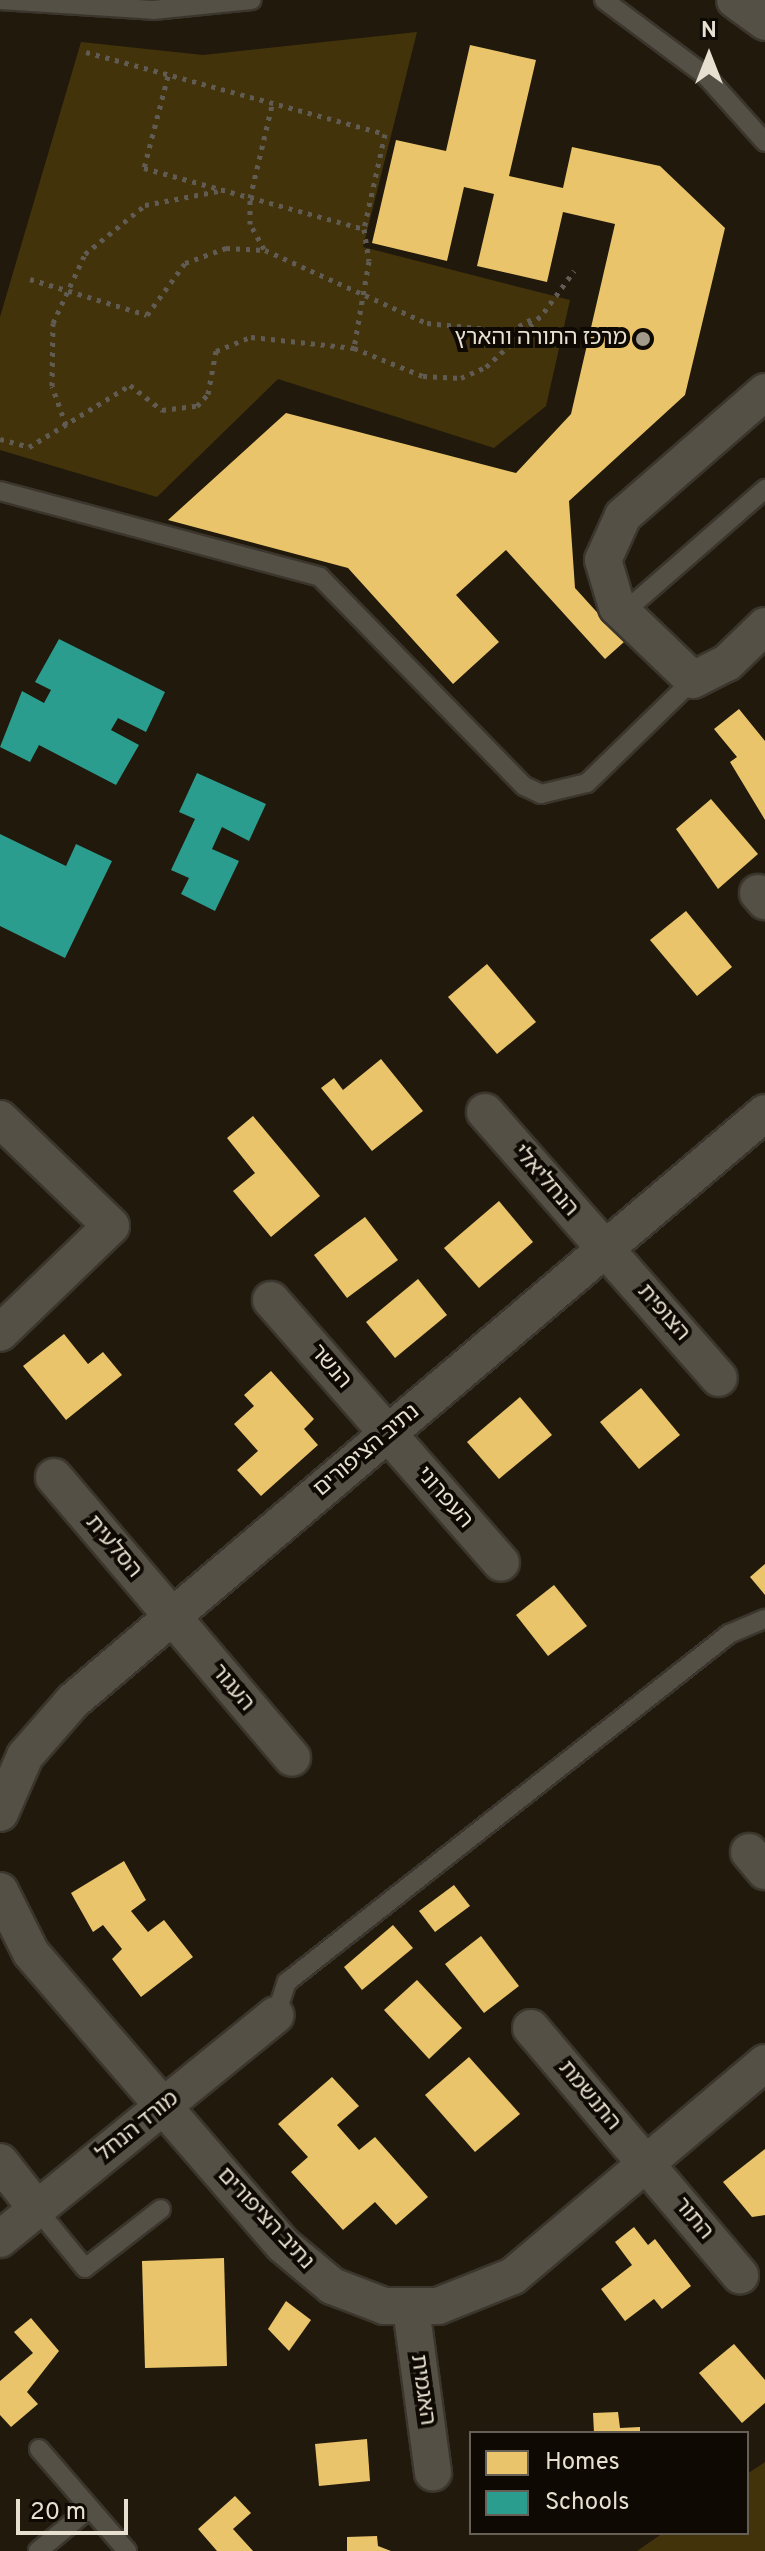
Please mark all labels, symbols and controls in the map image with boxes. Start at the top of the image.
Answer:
north arrow [669,16,749,96]
text: N [701,18,717,45]
place label: מרכז התורה והארץ [454,326,627,352]
marker: מרכז התורה והארץ [634,330,652,348]
street label: הנחליאלי [507,1140,583,1222]
street label: הצופית [631,1279,695,1347]
street label: הנשר [304,1340,356,1394]
street label: נתיב הציפורים [309,1399,425,1503]
street label: העפרוני [410,1462,478,1534]
street label: הסלעית [79,1510,147,1584]
street label: העגור [205,1659,259,1717]
street label: התנשמת [552,2056,626,2136]
street label: מורד הנחל [92,2086,184,2168]
street label: נתיב הציפורים [211,2163,319,2275]
street label: התור [668,2193,718,2245]
street label: האגמית [404,2353,440,2427]
legend [469,2431,749,2535]
text: Homes [545,2448,620,2478]
scale bar [20,2483,132,2533]
text: Schools [545,2488,630,2518]
text: 20 m [30,2498,86,2528]

